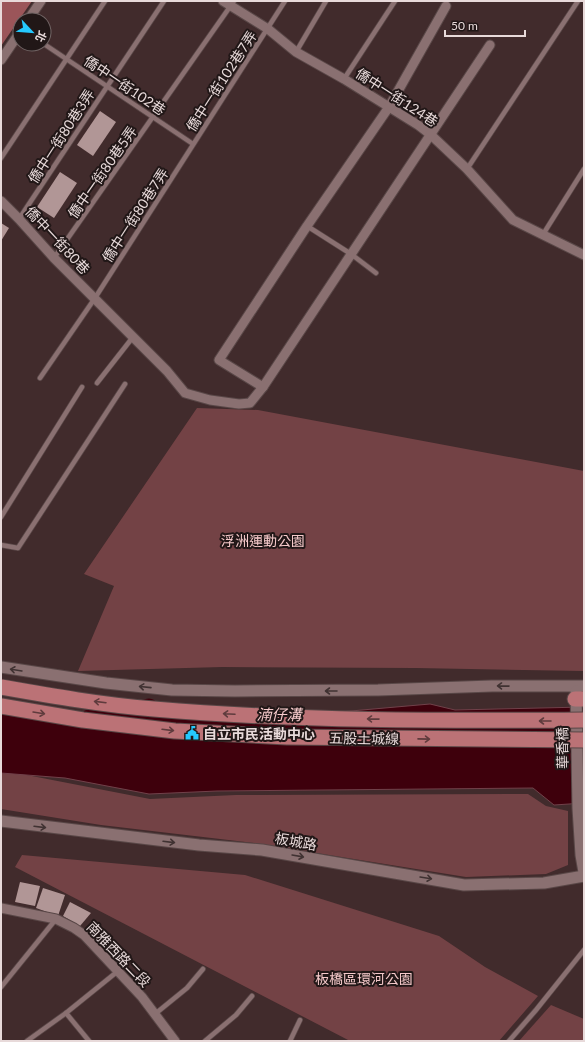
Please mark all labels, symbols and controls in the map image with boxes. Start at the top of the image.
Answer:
north arrow [12,12,52,52]
scale bar [445,12,525,38]
text: 50 m [451,18,478,33]
street label: 僑中一街102巷7弄 [182,28,260,134]
text: 北 [33,29,50,44]
street label: 僑中一街102巷 [81,52,169,118]
street label: 僑中一街124巷 [353,64,441,130]
street label: 僑中一街80巷3弄 [24,86,98,186]
street label: 僑中一街80巷5弄 [64,123,140,221]
street label: 僑中一街80巷7弄 [98,165,172,265]
street label: 僑中一街80巷 [22,203,94,277]
park label: 浮洲運動公園 [221,532,305,549]
one-way arrow [10,666,23,674]
one-way arrow [497,682,510,690]
one-way arrow [139,683,152,691]
one-way arrow [325,687,338,695]
one-way arrow [94,699,107,706]
water label: 湳仔溝 [256,705,303,723]
one-way arrow [33,709,46,717]
one-way arrow [223,710,236,717]
one-way arrow [367,715,380,723]
one-way arrow [539,717,552,725]
public building icon: 自立市民活動中心 [184,725,200,741]
place label: 自立市民活動中心 [203,725,315,742]
one-way arrow [161,726,174,734]
street label: 華香橋 [553,727,571,769]
street label: 五股土城線 [329,729,399,747]
one-way arrow [417,735,430,743]
one-way arrow [33,823,46,831]
street label: 板城路 [274,829,318,853]
one-way arrow [162,838,175,846]
one-way arrow [291,853,304,861]
one-way arrow [419,875,432,883]
street label: 南雅西路二段 [84,918,154,990]
park label: 板橋區環河公園 [315,970,413,987]

